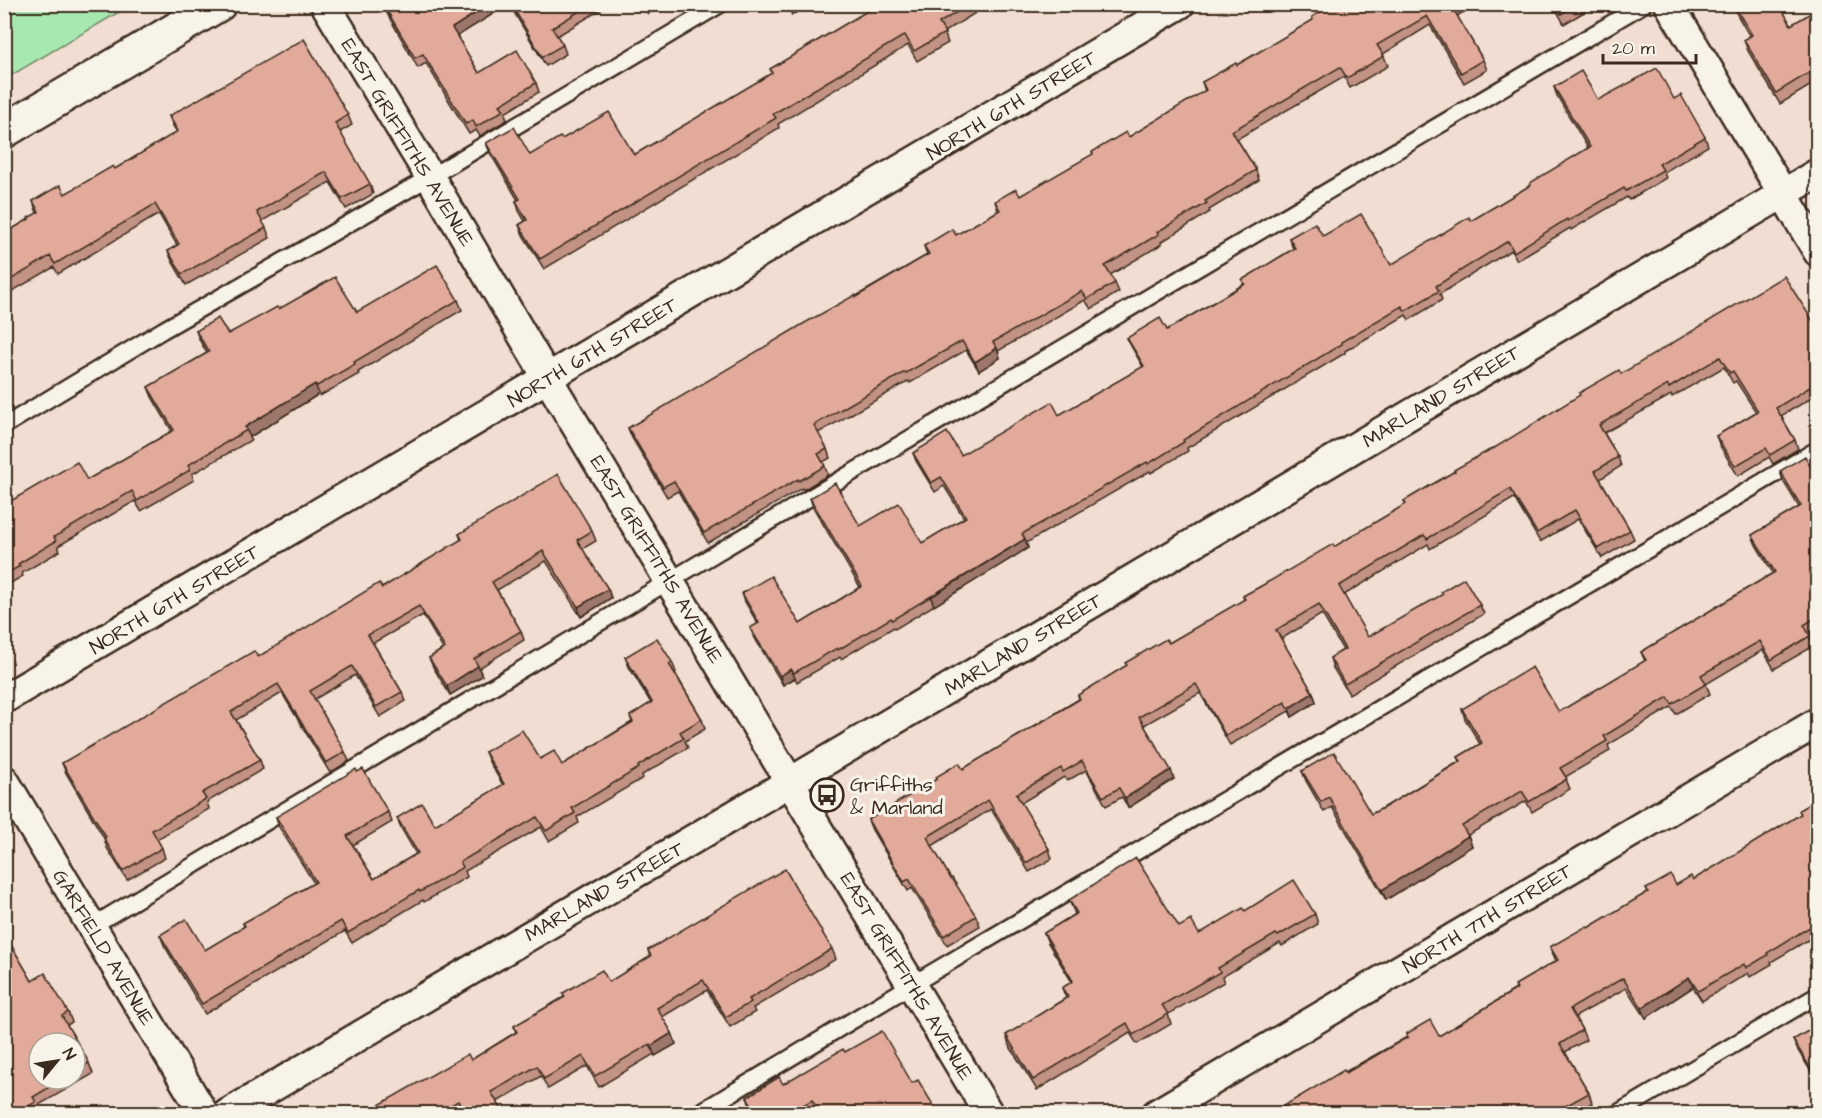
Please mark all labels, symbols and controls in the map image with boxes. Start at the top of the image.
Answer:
scale bar [1603,27,1696,65]
street label: EAST GRIFFITHS AVENUE [334,33,481,252]
text: 20 m [1612,36,1655,61]
street label: NORTH 6TH STREET [921,44,1102,168]
street label: NORTH 6TH STREET [502,291,683,415]
street label: MARLAND STREET [1357,338,1526,455]
street label: EAST GRIFFITHS AVENUE [583,450,730,669]
street label: NORTH 6TH STREET [84,538,265,662]
street label: MARLAND STREET [939,586,1108,703]
place label: Griffiths & Marland [850,771,943,822]
bus stop icon: Griffiths & Marland [809,777,845,813]
street label: MARLAND STREET [520,835,690,949]
street label: NORTH 7TH STREET [1397,857,1578,981]
street label: GARFIELD AVENUE [45,864,161,1031]
street label: EAST GRIFFITHS AVENUE [833,867,980,1086]
north arrow [27,1031,87,1091]
text: N [57,1044,81,1064]

